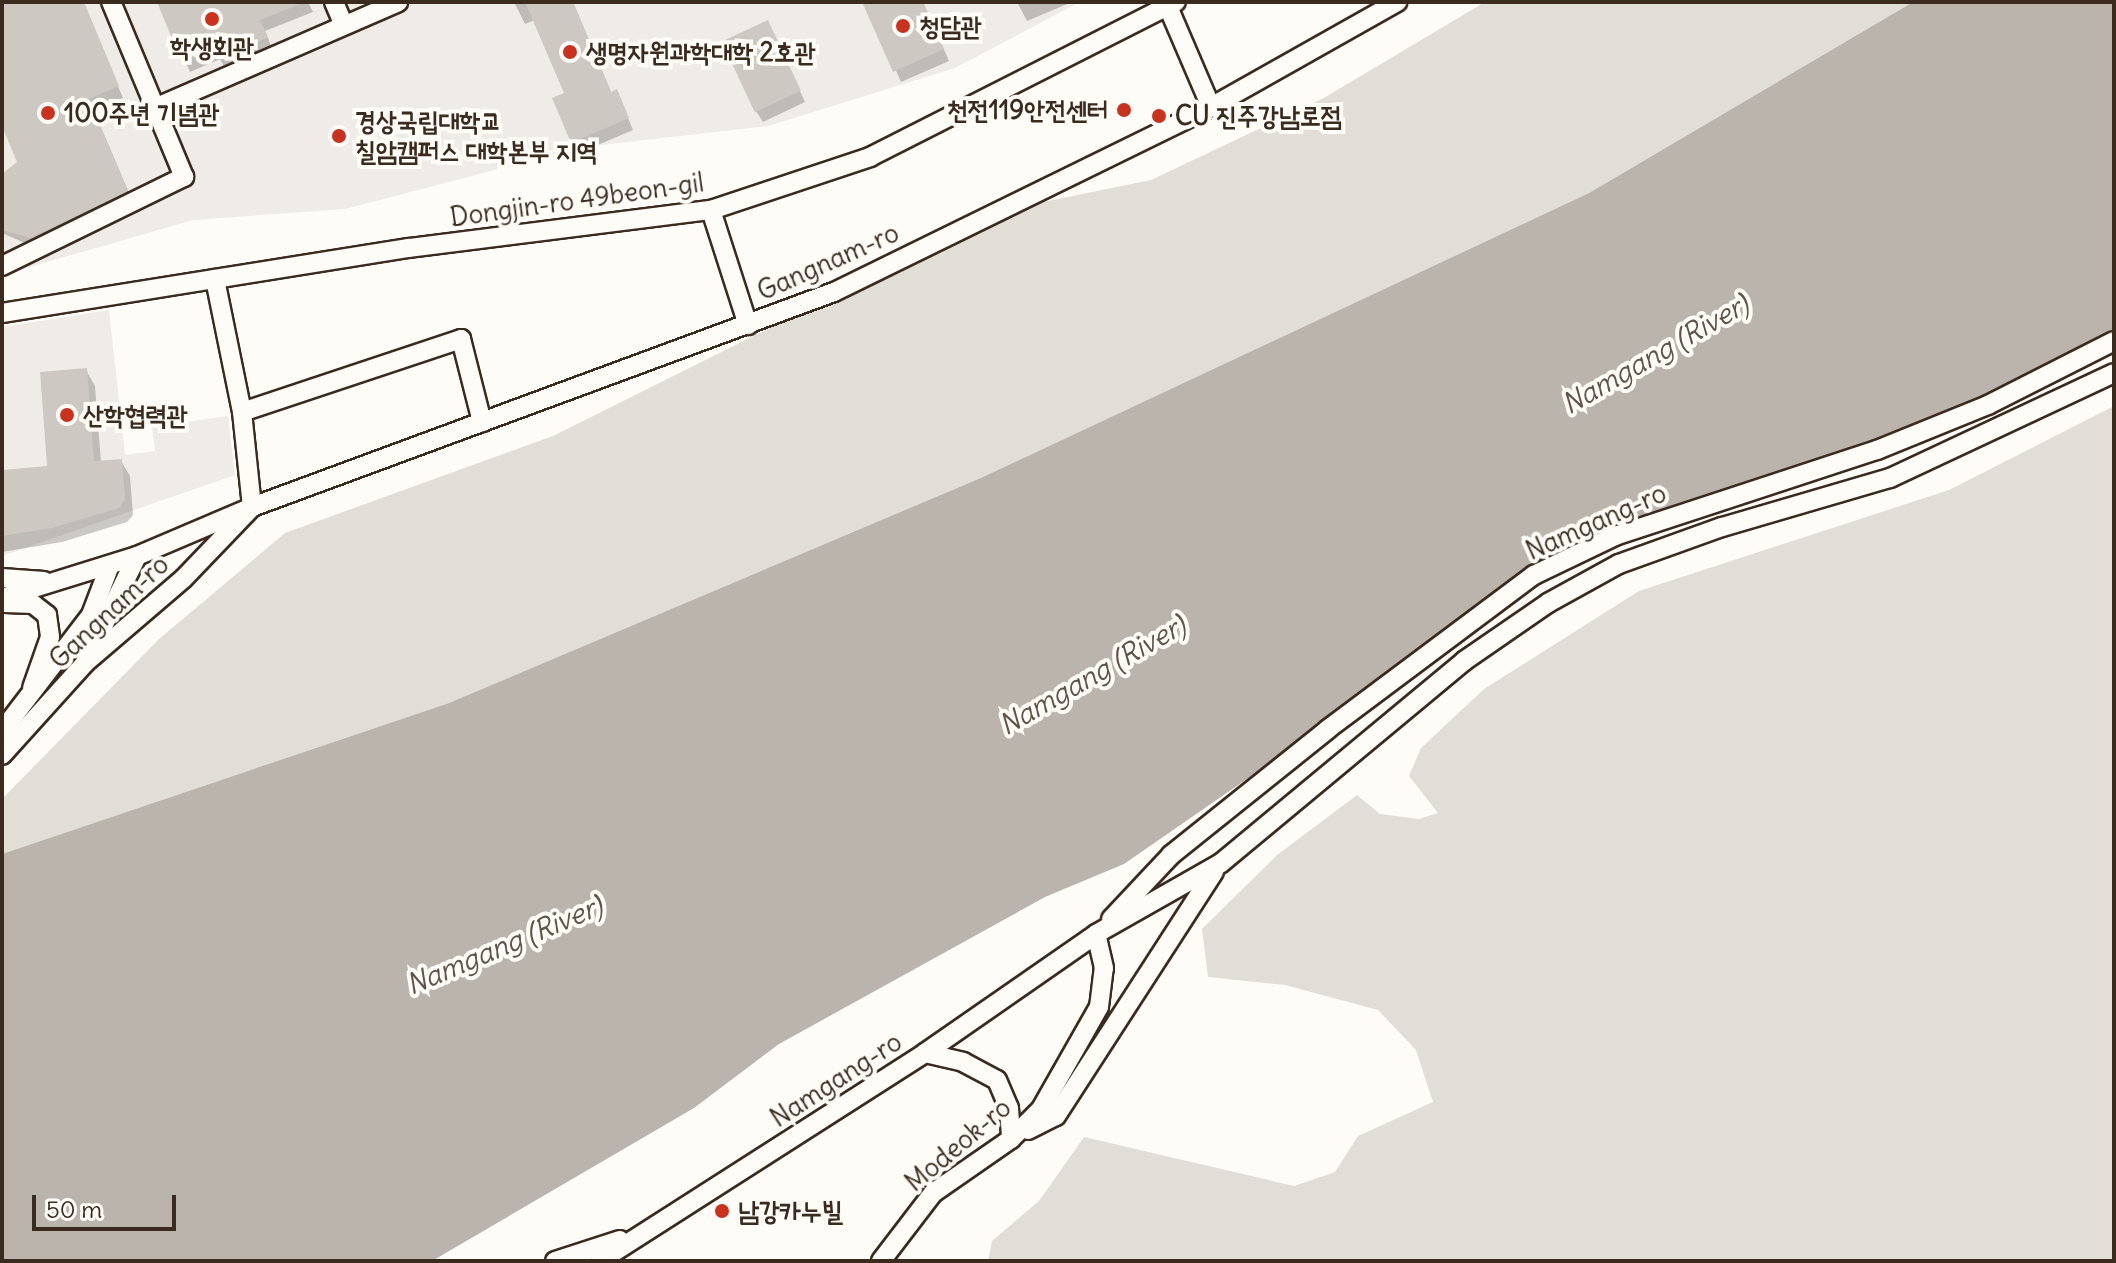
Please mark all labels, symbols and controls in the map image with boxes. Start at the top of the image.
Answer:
marker: 학생회관 [203,10,221,28]
place label: 청담관 [919,10,982,42]
marker: 청담관 [894,17,912,35]
place label: 학생회관 [170,31,254,63]
place label: 생명자원과학대학 2호관 [586,36,816,68]
marker: 생명자원과학대학 2호관 [561,43,579,61]
place label: 천전119안전센터 [947,94,1108,126]
place label: 100주년 기념관 [64,97,219,129]
place label: CU 진주강남로점 [1175,100,1342,132]
marker: 천전119안전센터 [1115,101,1133,119]
marker: 100주년 기념관 [39,104,57,122]
place label: 경상국립대학교 칠암캠퍼스 대학본부 지역 [355,105,598,166]
marker: CU 진주강남로점 [1150,107,1168,125]
marker: 경상국립대학교 칠암캠퍼스 대학본부 지역 [330,127,348,145]
street label: Dongjin-ro 49beon-gil [448,167,706,233]
street label: Gangnam-ro [752,217,904,307]
water label: Namgang (River) [1556,287,1754,421]
place label: 산학협력관 [83,399,188,431]
marker: 산학협력관 [58,406,76,424]
street label: Namgang-ro [1521,477,1671,567]
street label: Gangnam-ro [43,549,175,675]
water label: Namgang (River) [993,608,1191,742]
water label: Namgang (River) [401,888,607,1002]
street label: Namgang-ro [765,1026,907,1134]
street label: Modeok-ro [899,1092,1017,1198]
scale bar [36,1179,180,1229]
text: 50 m [46,1194,102,1224]
place label: 남강카누빌 [738,1195,843,1227]
marker: 남강카누빌 [713,1202,731,1220]

